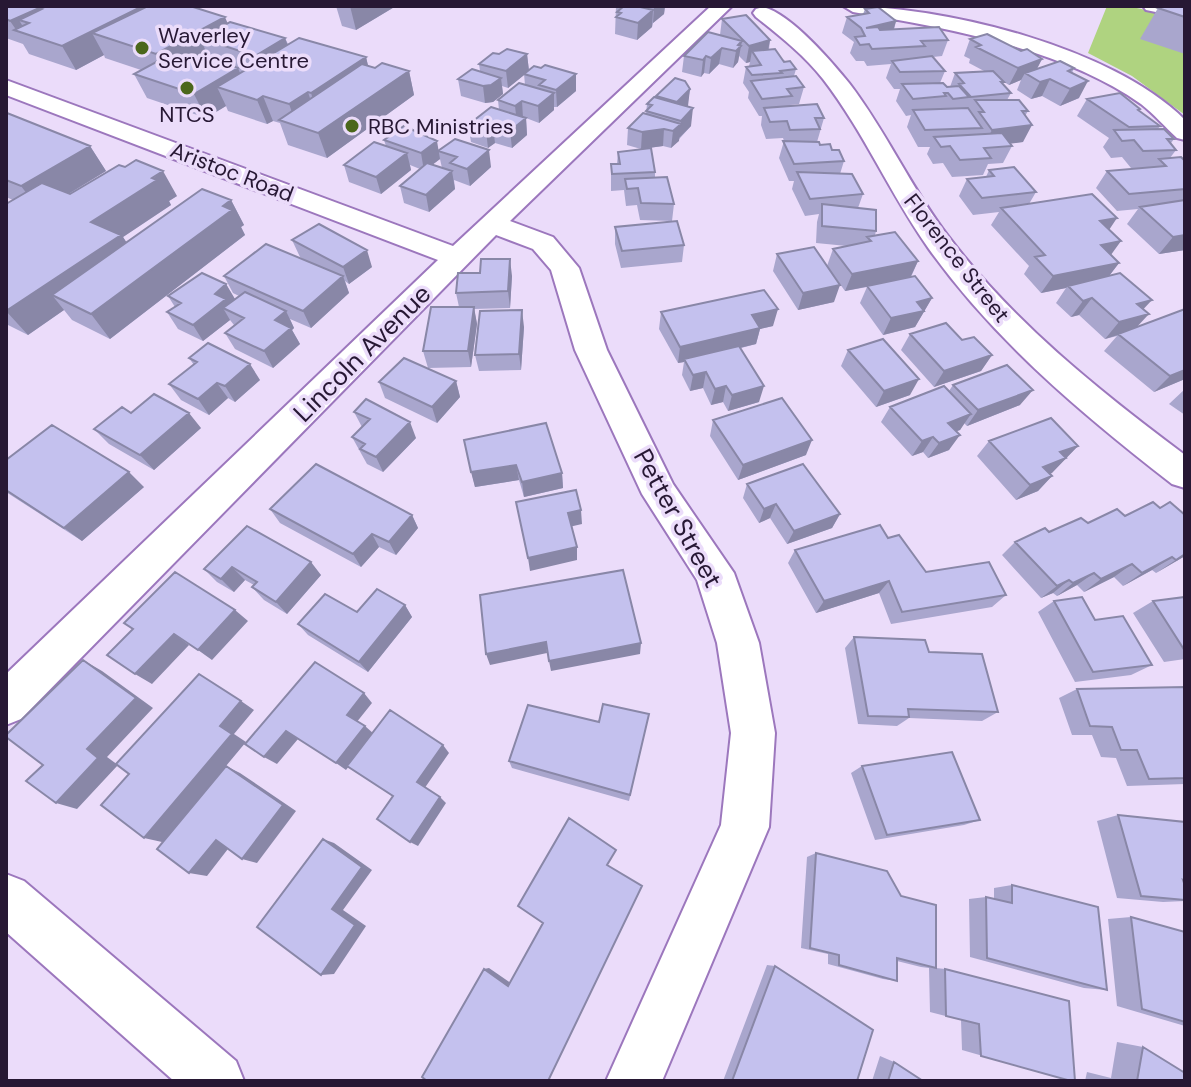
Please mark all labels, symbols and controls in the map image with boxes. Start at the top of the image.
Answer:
place label: Waverley Service Centre [158,21,309,75]
marker: Waverley Service Centre [133,39,151,57]
marker: NTCS [178,79,196,97]
place label: NTCS [159,100,215,129]
place label: RBC Ministries [368,112,514,141]
marker: RBC Ministries [343,117,361,135]
street label: Aristoc Road [166,135,298,209]
street label: Florence Street [898,188,1016,328]
street label: Lincoln Avenue [286,277,438,429]
street label: Petter Street [626,443,730,593]

